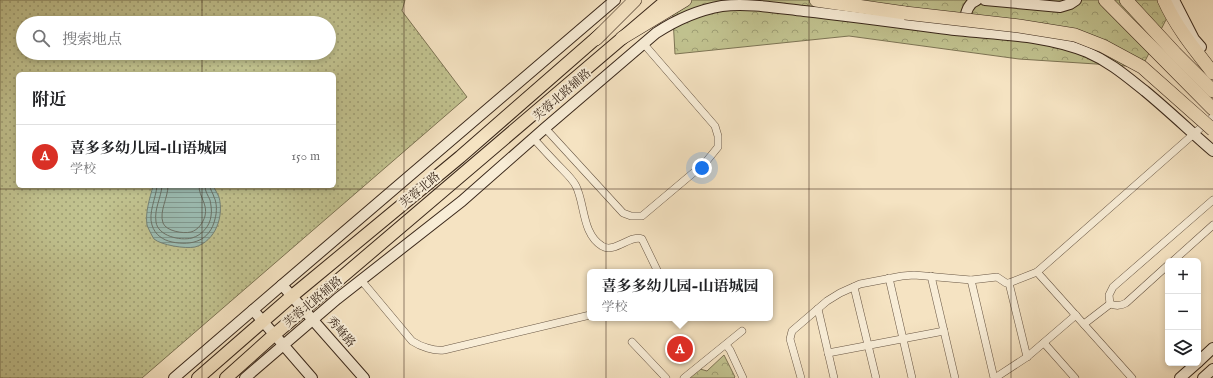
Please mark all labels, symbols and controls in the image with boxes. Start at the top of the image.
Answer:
search box [16,16,336,60]
icon: search [30,27,52,49]
text: 搜索地点 [62,30,122,49]
street label: 芙蓉北路辅路 [530,66,594,124]
text: 附近 [32,90,66,111]
text: 喜多多幼儿园-山语城园 [70,139,227,158]
text: A [41,148,49,165]
text: 150 m [291,148,320,165]
your location [692,158,712,178]
text: 学校 [70,161,96,178]
street label: 芙蓉北路 [397,169,443,211]
map controls [1165,258,1201,366]
button: + [1165,258,1201,294]
popup [587,269,773,321]
street label: 芙蓉北路辅路 [281,273,345,331]
text: 喜多多幼儿园-山语城园 [602,277,758,296]
button: − [1165,294,1201,330]
text: 学校 [602,299,628,316]
street label: 秀峰路 [324,313,358,351]
button: layers [1165,330,1201,366]
pin: A [667,334,693,364]

